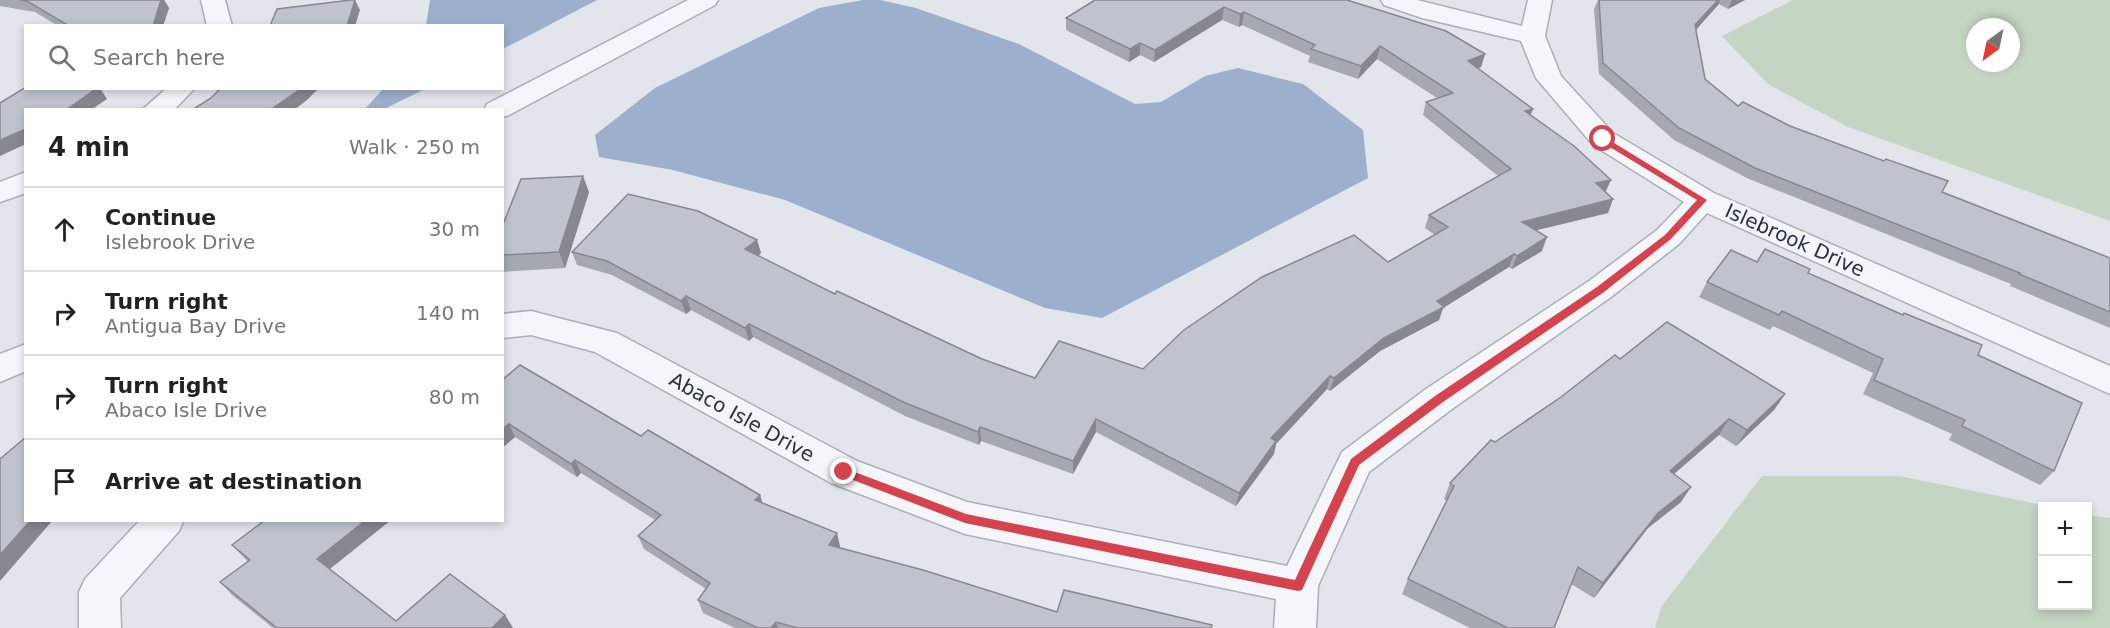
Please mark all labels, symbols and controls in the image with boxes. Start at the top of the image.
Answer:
north arrow [1966,18,2020,72]
search box [24,24,504,90]
icon: search [45,41,78,74]
text: Search here [93,45,225,70]
route start [1589,125,1615,151]
text: 4 min [48,132,130,162]
text: Walk · 250 m [349,135,480,159]
street label: Islebrook Drive [1721,198,1869,282]
text: Continue [105,205,216,230]
icon: ahead [48,213,81,246]
text: 30 m [429,217,480,241]
text: Islebrook Drive [105,230,255,254]
text: Turn right [105,289,228,314]
icon: right [48,297,81,330]
text: 140 m [416,301,480,325]
text: Antigua Bay Drive [105,314,286,338]
street label: Abaco Isle Drive [665,367,819,467]
text: Turn right [105,373,228,398]
icon: right [48,381,81,414]
text: 80 m [429,385,480,409]
text: Abaco Isle Drive [105,398,267,422]
route end [830,458,856,484]
icon: arrive [48,465,81,498]
text: Arrive at destination [105,469,362,494]
map controls [2038,502,2092,610]
button: + [2038,502,2092,556]
button: − [2038,556,2092,610]

